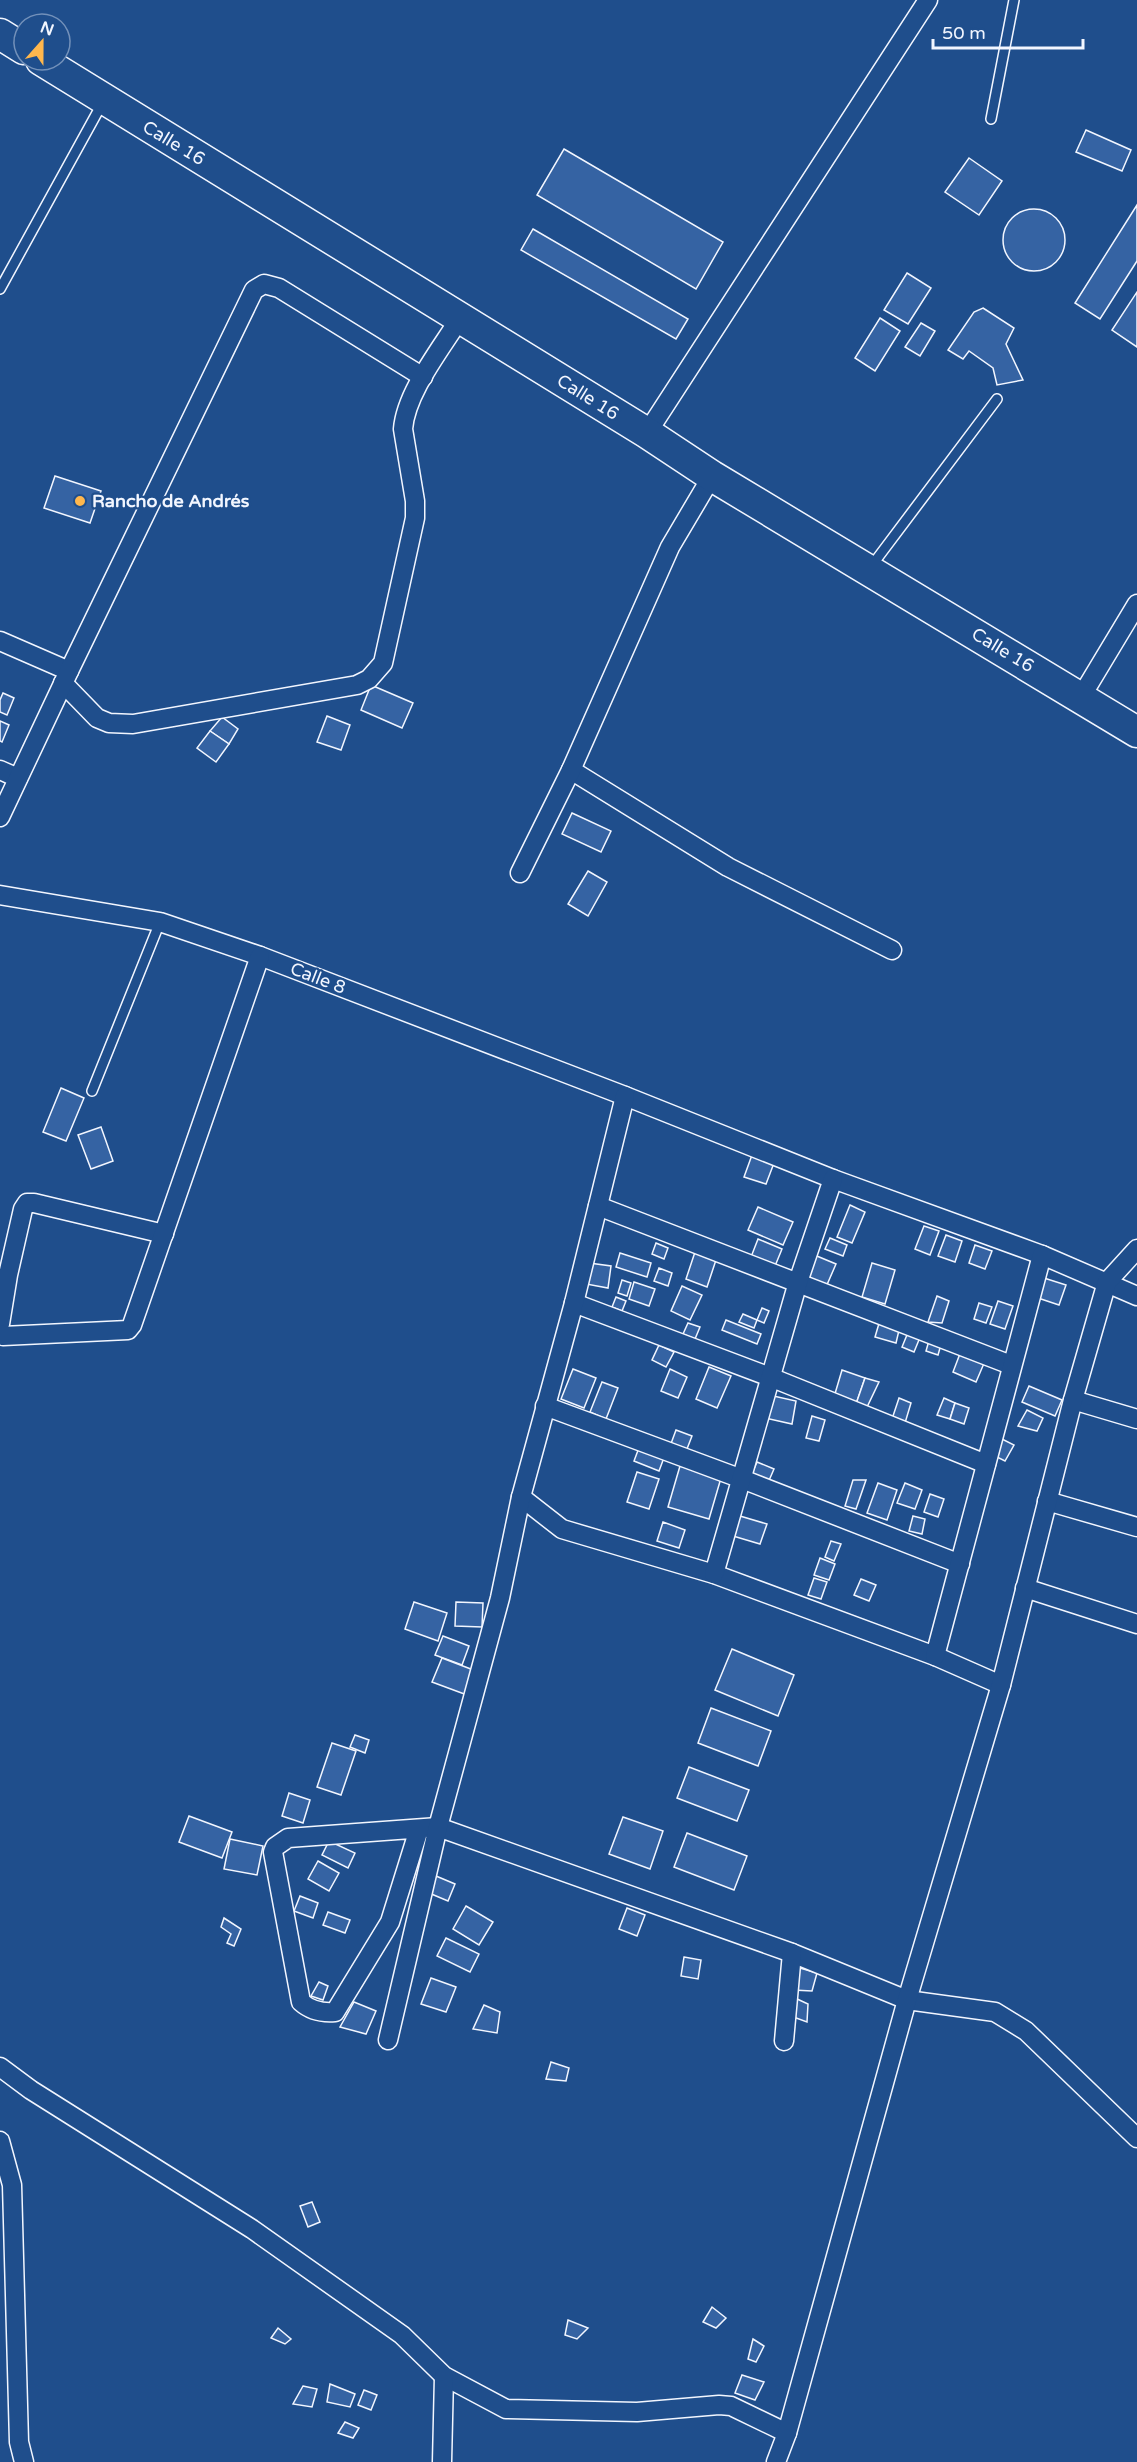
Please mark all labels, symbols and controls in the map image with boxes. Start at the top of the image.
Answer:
north arrow [12,12,72,72]
scale bar [933,12,1083,50]
text: N [37,17,57,41]
text: 50 m [942,22,986,44]
street label: Calle 16 [139,116,209,170]
street label: Calle 16 [553,369,623,425]
place label: Rancho de Andrés [92,490,250,512]
marker: Rancho de Andrés [73,494,87,508]
street label: Calle 16 [968,623,1038,677]
street label: Calle 8 [287,957,349,999]

